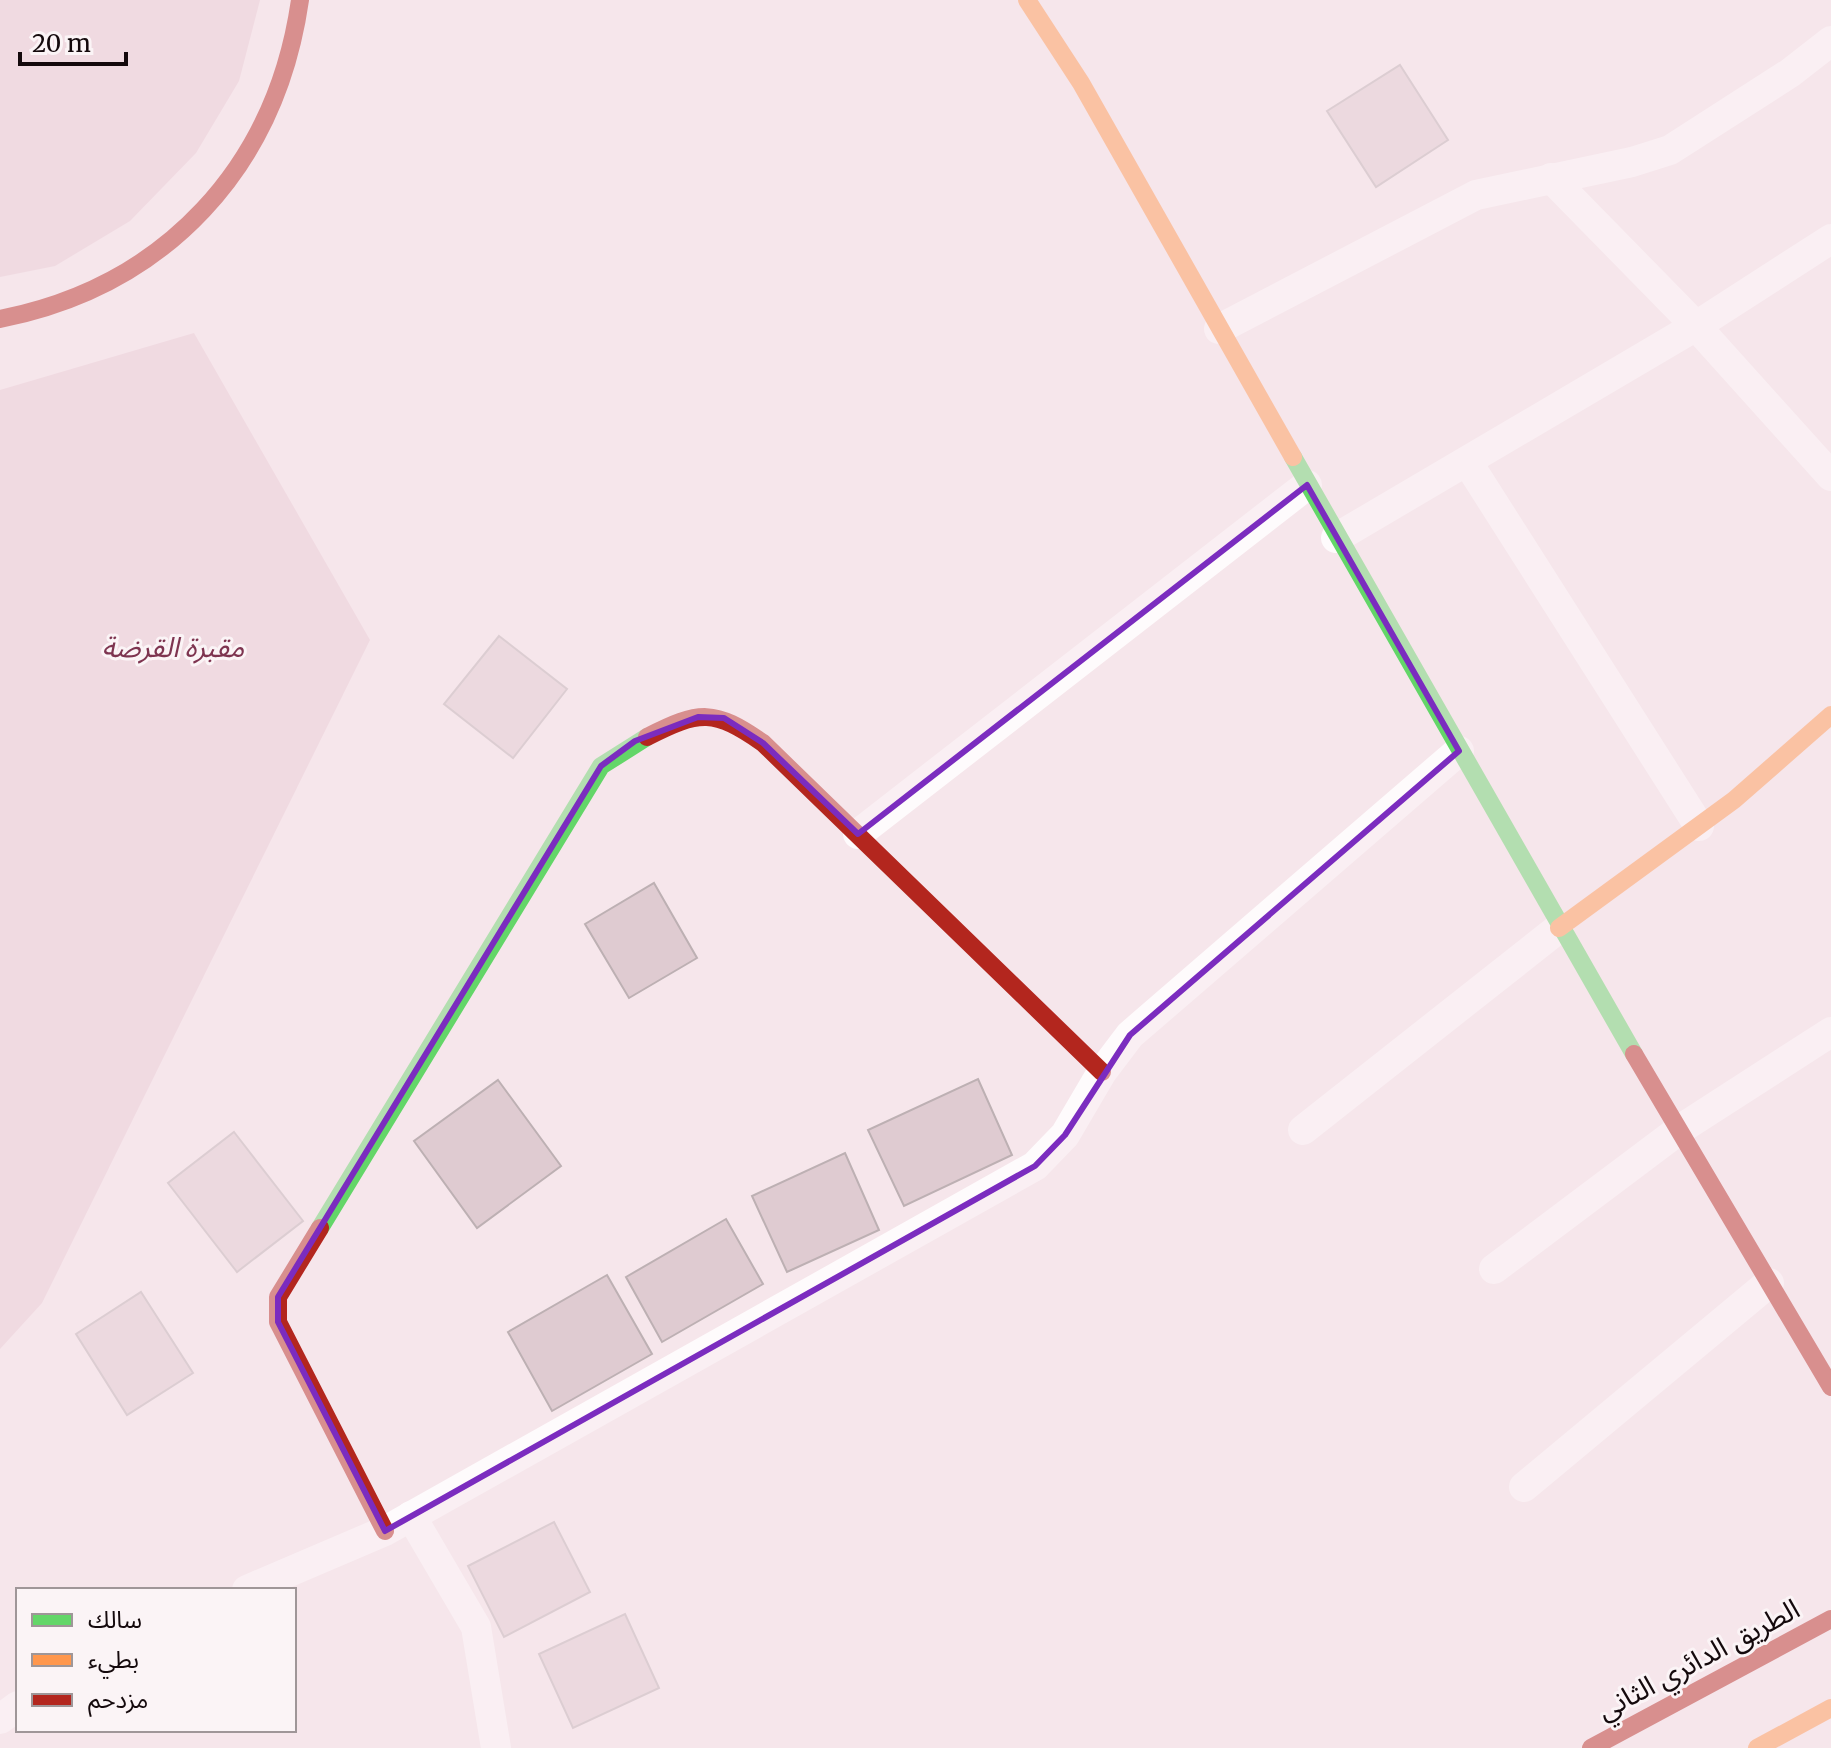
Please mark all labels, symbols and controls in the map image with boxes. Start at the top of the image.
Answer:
scale bar [20,16,126,66]
text: 20 m [32,28,91,59]
park label: مقبرة القرضة [102,629,245,665]
legend [16,1588,296,1732]
street label: الطريق الدائري الثاني [1590,1590,1807,1731]
text: سالك [88,1604,142,1635]
text: بطيء [88,1644,139,1679]
text: مزدحم [88,1684,148,1717]

